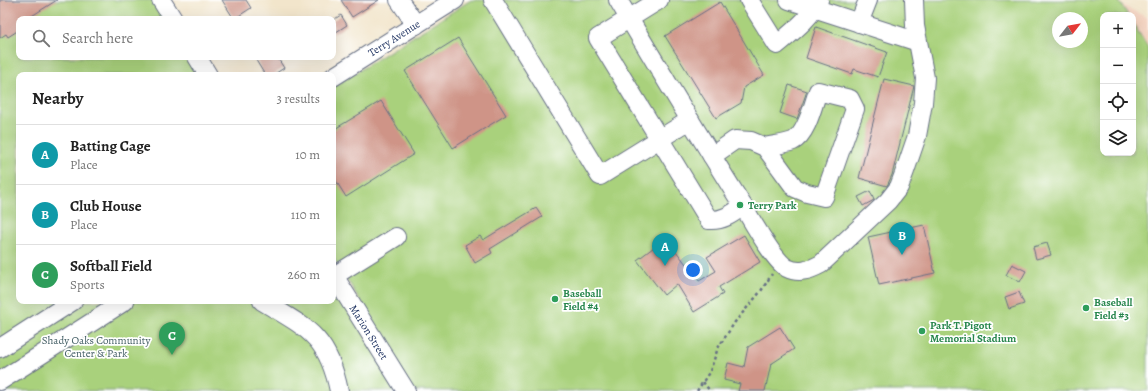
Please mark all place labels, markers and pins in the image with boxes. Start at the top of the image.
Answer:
place label: Terry Park [748,198,797,213]
marker: Terry Park [735,200,745,210]
pin: B [889,222,915,255]
pin: A [652,233,678,266]
place label: Baseball Field #4 [563,286,602,314]
marker: Baseball Field #4 [550,294,560,304]
place label: Baseball Field #3 [1094,295,1133,323]
marker: Baseball Field #3 [1081,303,1091,313]
place label: Park T. Pigott Memorial Stadium [930,318,1016,346]
pin: C [159,322,185,355]
marker: Park T. Pigott Memorial Stadium [917,326,927,336]

